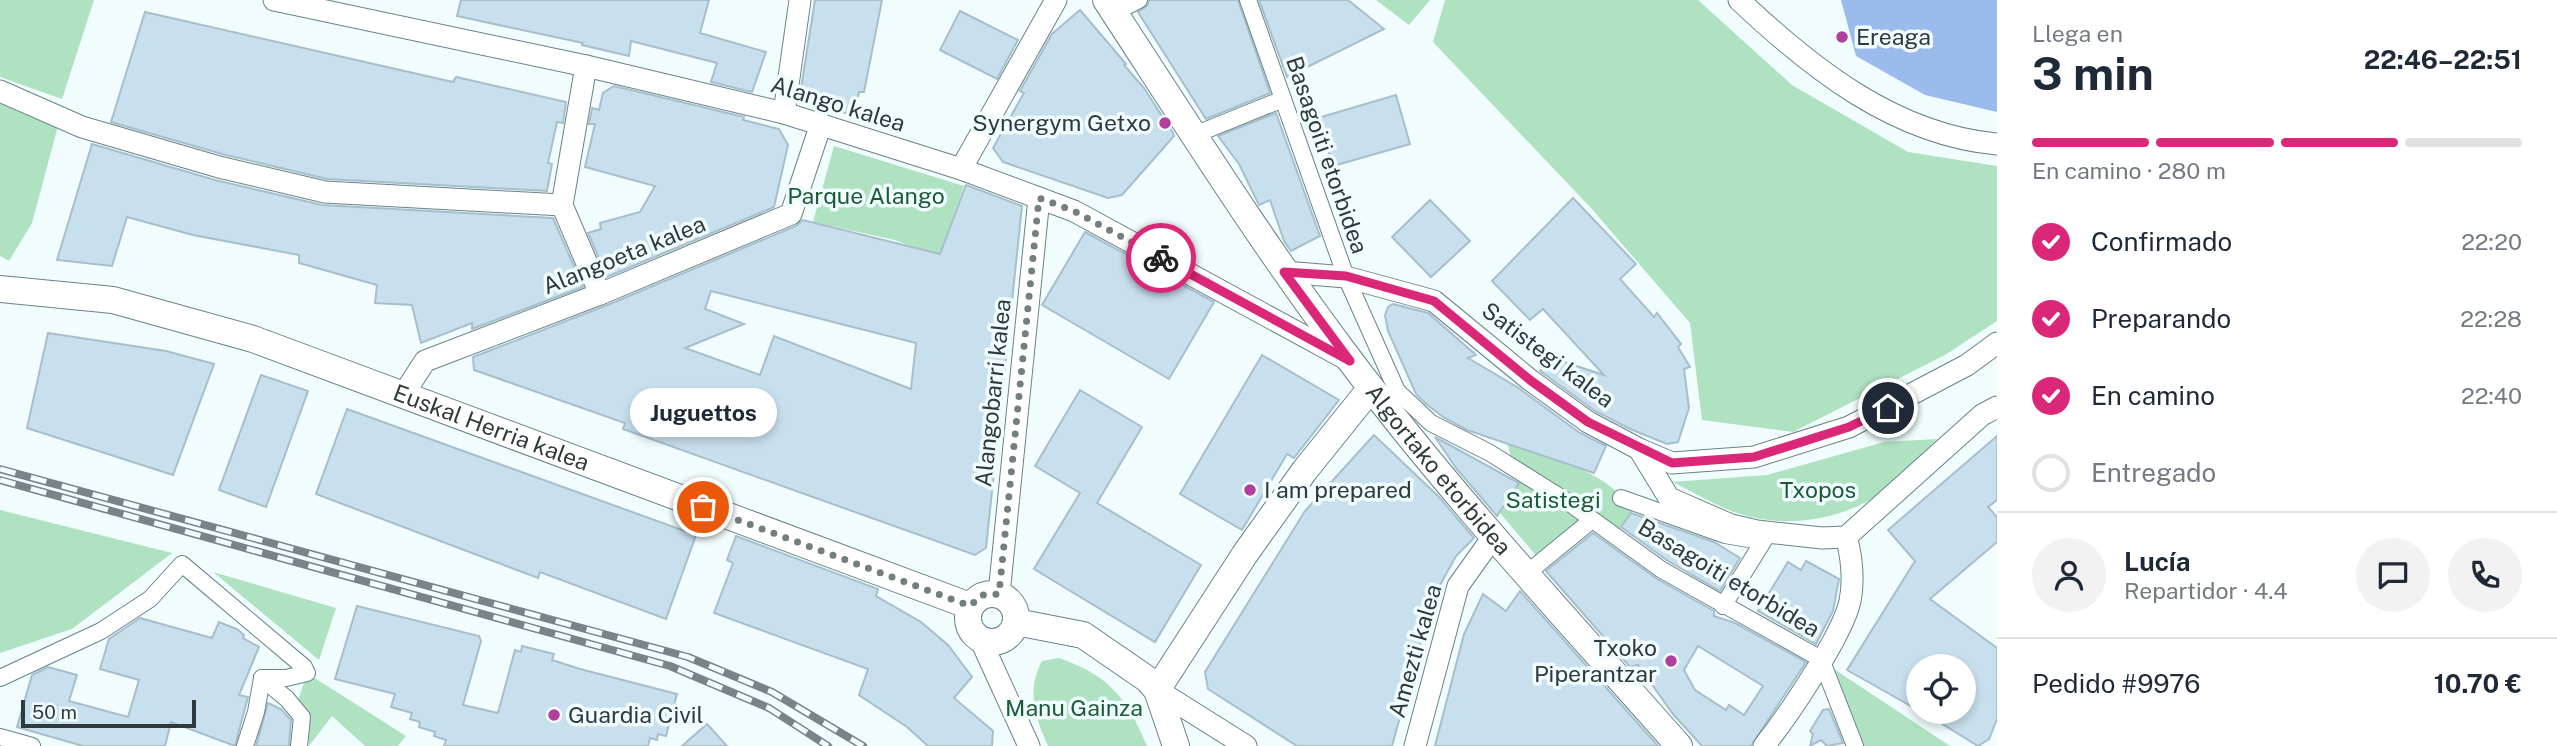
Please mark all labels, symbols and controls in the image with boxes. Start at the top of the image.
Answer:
text: Llega en [2032,20,2123,47]
place label: Ereaga [1856,23,1931,50]
marker: Ereaga [1834,29,1850,45]
text: 22:46–22:51 [2364,44,2522,75]
text: 3 min [2032,46,2154,100]
street label: Basagoiti etorbidea [1281,53,1374,257]
street label: Alango kalea [768,70,908,137]
place label: Synergym Getxo [972,109,1151,136]
marker: Synergym Getxo [1157,115,1173,131]
text: En camino · 280 m [2032,157,2226,184]
park label: Parque Alango [787,182,945,209]
street label: Alangoeta kalea [539,210,709,299]
courier [1126,223,1196,293]
icon: check [2032,223,2070,261]
text: Confirmado [2091,226,2232,257]
text: 22:20 [2461,228,2522,255]
icon: bike [1142,239,1180,277]
street label: Satistegi kalea [1477,296,1620,413]
street label: Alangobarri kalea [969,298,1016,488]
icon: check [2032,300,2070,338]
text: Preparando [2091,303,2231,334]
text: 22:28 [2460,305,2522,332]
icon: check [2032,377,2070,415]
street label: Euskal Herria kalea [390,378,593,476]
pin [1858,378,1918,438]
street label: Algortako etorbidea [1360,379,1517,560]
text: En camino [2091,380,2215,411]
text: 22:40 [2461,382,2522,409]
callout: Juguettos [630,388,776,437]
icon: home [1869,389,1907,427]
text: Juguettos [650,399,757,426]
text: Entregado [2091,457,2216,488]
place label: I am prepared [1264,476,1412,503]
park label: Txopos [1780,476,1856,503]
pin [673,477,733,537]
marker: I am prepared [1242,482,1258,498]
park label: Satistegi [1505,486,1601,513]
icon: bag [684,488,722,526]
street label: Basagoiti etorbidea [1634,513,1825,642]
button: person [2032,538,2106,612]
button: chat [2356,538,2430,612]
button: phone [2448,538,2522,612]
text: Lucía [2124,546,2190,577]
text: Repartidor · 4.4 [2124,577,2288,604]
street label: Amezti kalea [1383,581,1446,721]
place label: Txoko Piperantzar [1534,634,1657,687]
marker: Txoko Piperantzar [1663,653,1679,669]
map controls [1906,654,1976,724]
button: locate [1906,654,1976,724]
text: Pedido #9976 [2032,668,2200,699]
text: 10.70 € [2434,668,2522,699]
park label: Manu Gainza [1005,694,1143,721]
scale bar [21,697,196,729]
text: 50 m [32,701,77,723]
place label: Guardia Civil [568,701,704,728]
marker: Guardia Civil [546,707,562,723]

